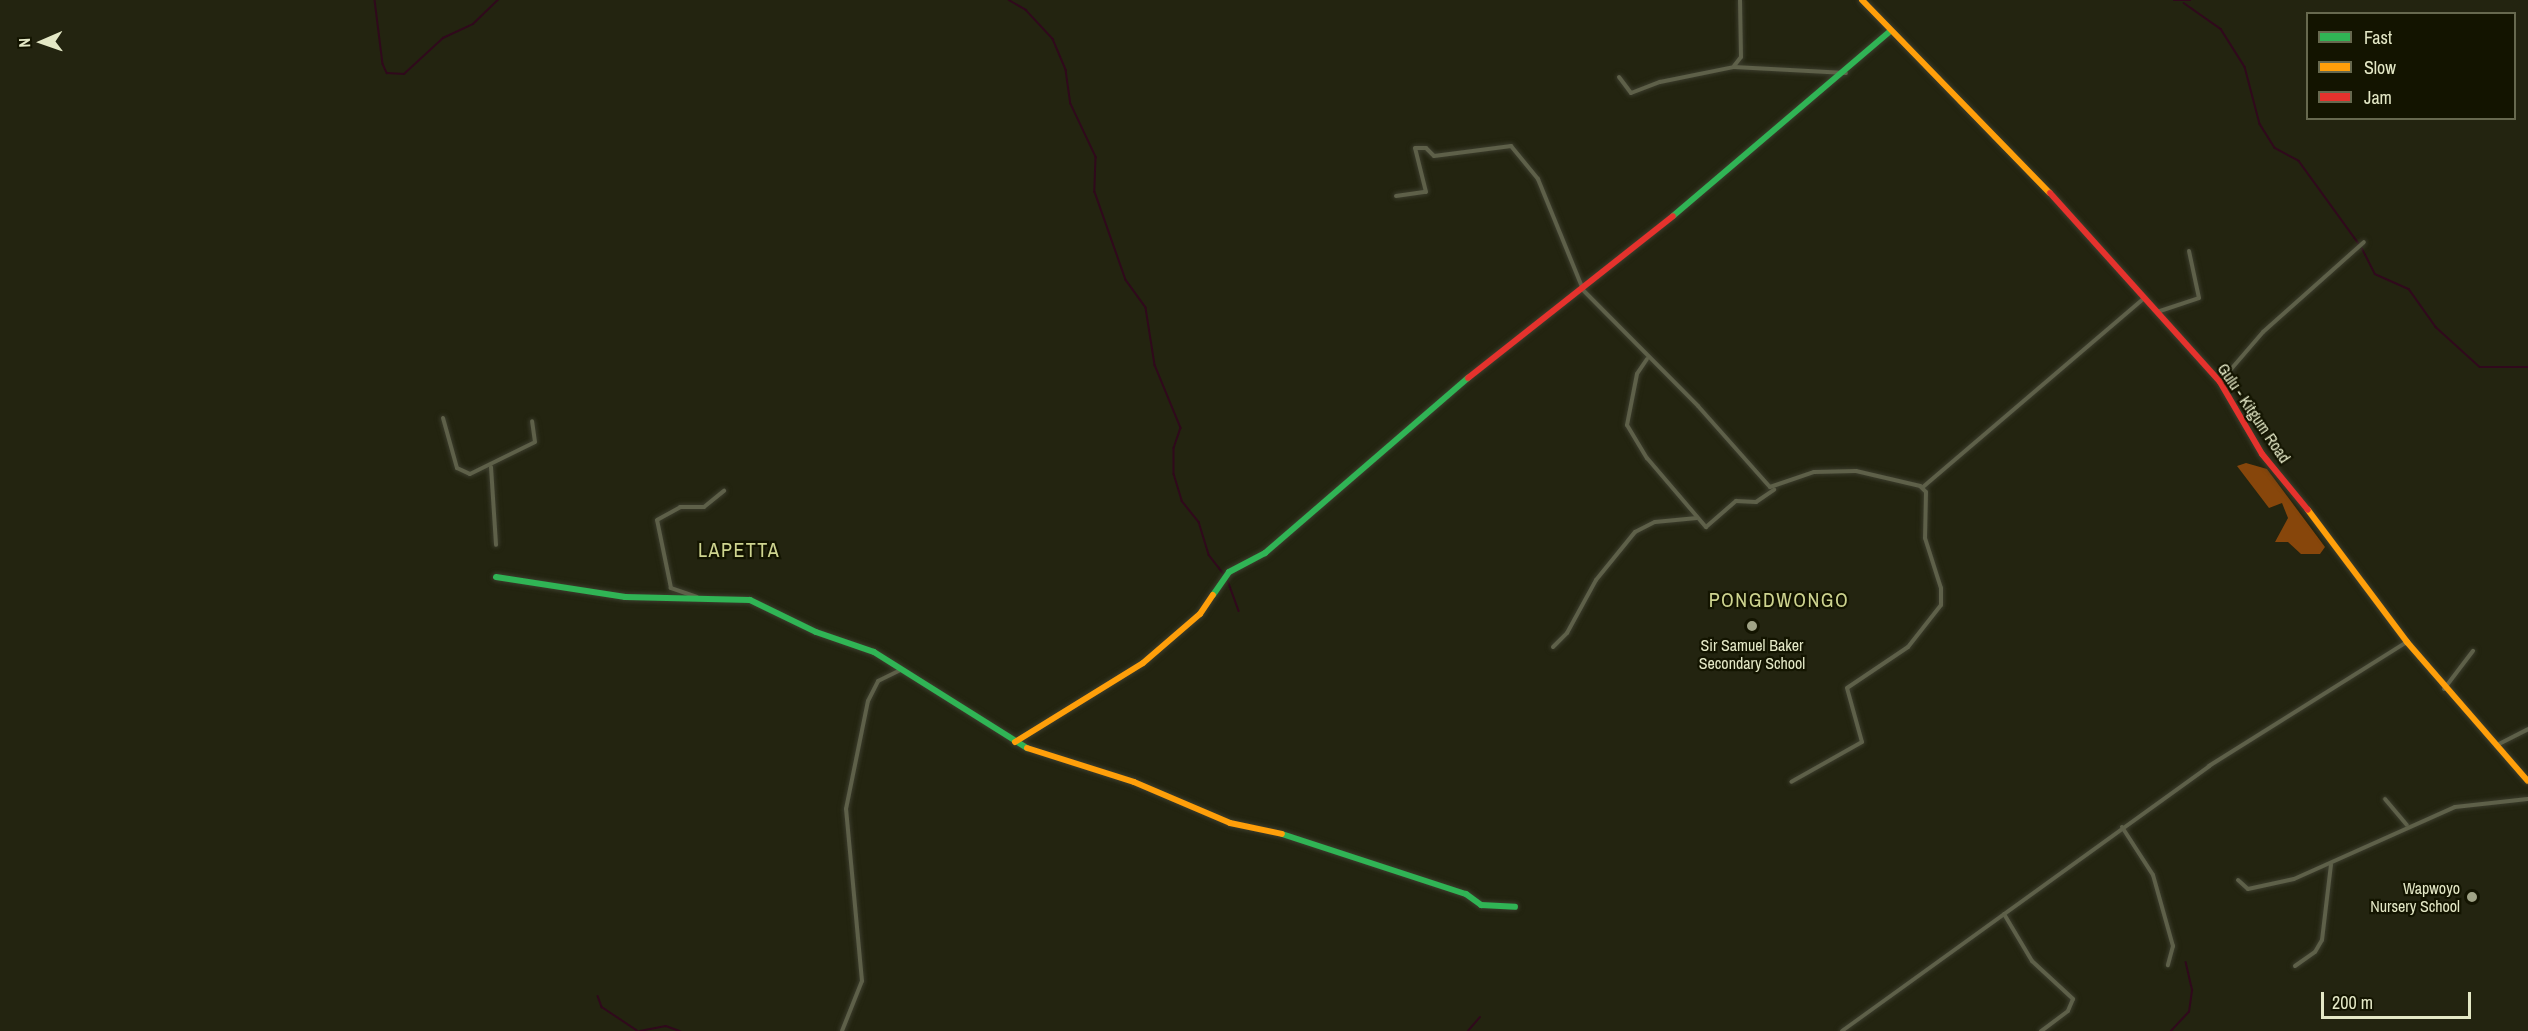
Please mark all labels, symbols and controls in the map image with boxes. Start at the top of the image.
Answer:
north arrow [12,12,72,72]
legend [2306,12,2516,120]
text: Fast [2364,25,2392,50]
text: N [13,38,35,48]
text: Slow [2364,55,2396,80]
text: Jam [2364,85,2392,110]
street label: Gulu - Kitgum Road [2214,360,2294,466]
district label: LAPETTA [698,537,780,561]
district label: PONGDWONGO [1709,587,1849,611]
marker: Sir Samuel Baker Secondary School [1745,619,1759,633]
place label: Sir Samuel Baker Secondary School [1699,635,1805,673]
place label: Wapwoyo Nursery School [2370,878,2460,916]
marker: Wapwoyo Nursery School [2465,890,2479,904]
scale bar [2324,980,2474,1018]
text: 200 m [2332,990,2373,1015]

